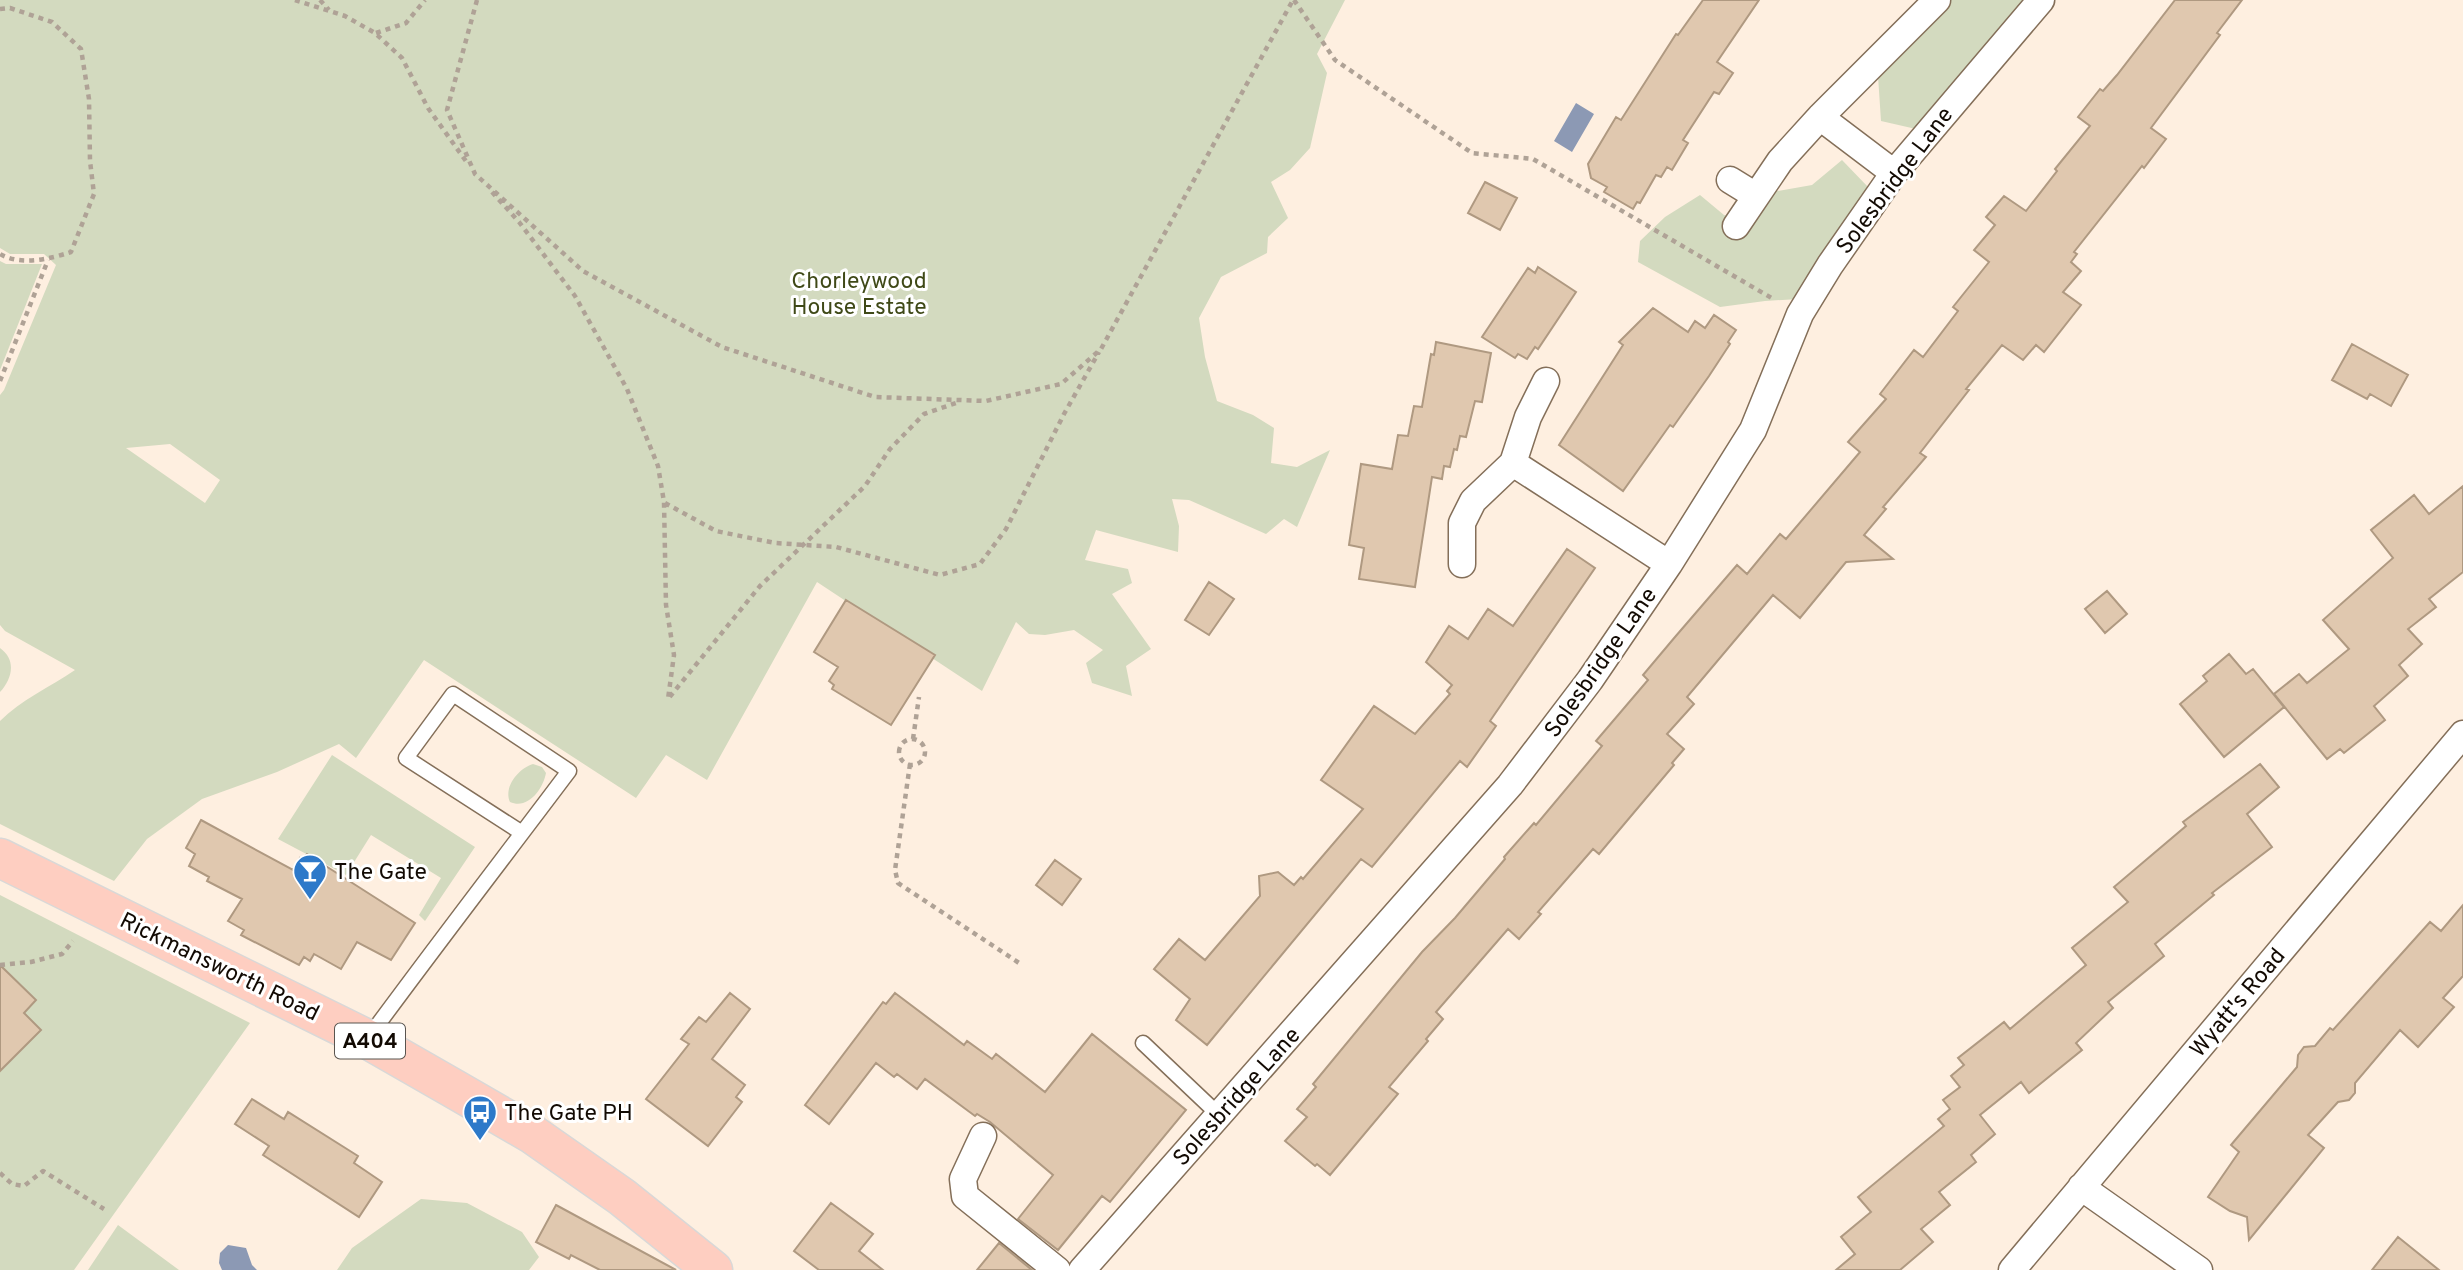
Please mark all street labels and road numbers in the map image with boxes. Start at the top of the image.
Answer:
street label: Solesbridge Lane [1831,102,1961,261]
street label: Solesbridge Lane [1539,583,1665,744]
street label: Rickmansworth Road [114,907,323,1029]
street label: Wyatt's Road [2185,943,2293,1064]
street label: Solesbridge Lane [1168,1022,1308,1173]
road number: A404 [335,1024,405,1058]

